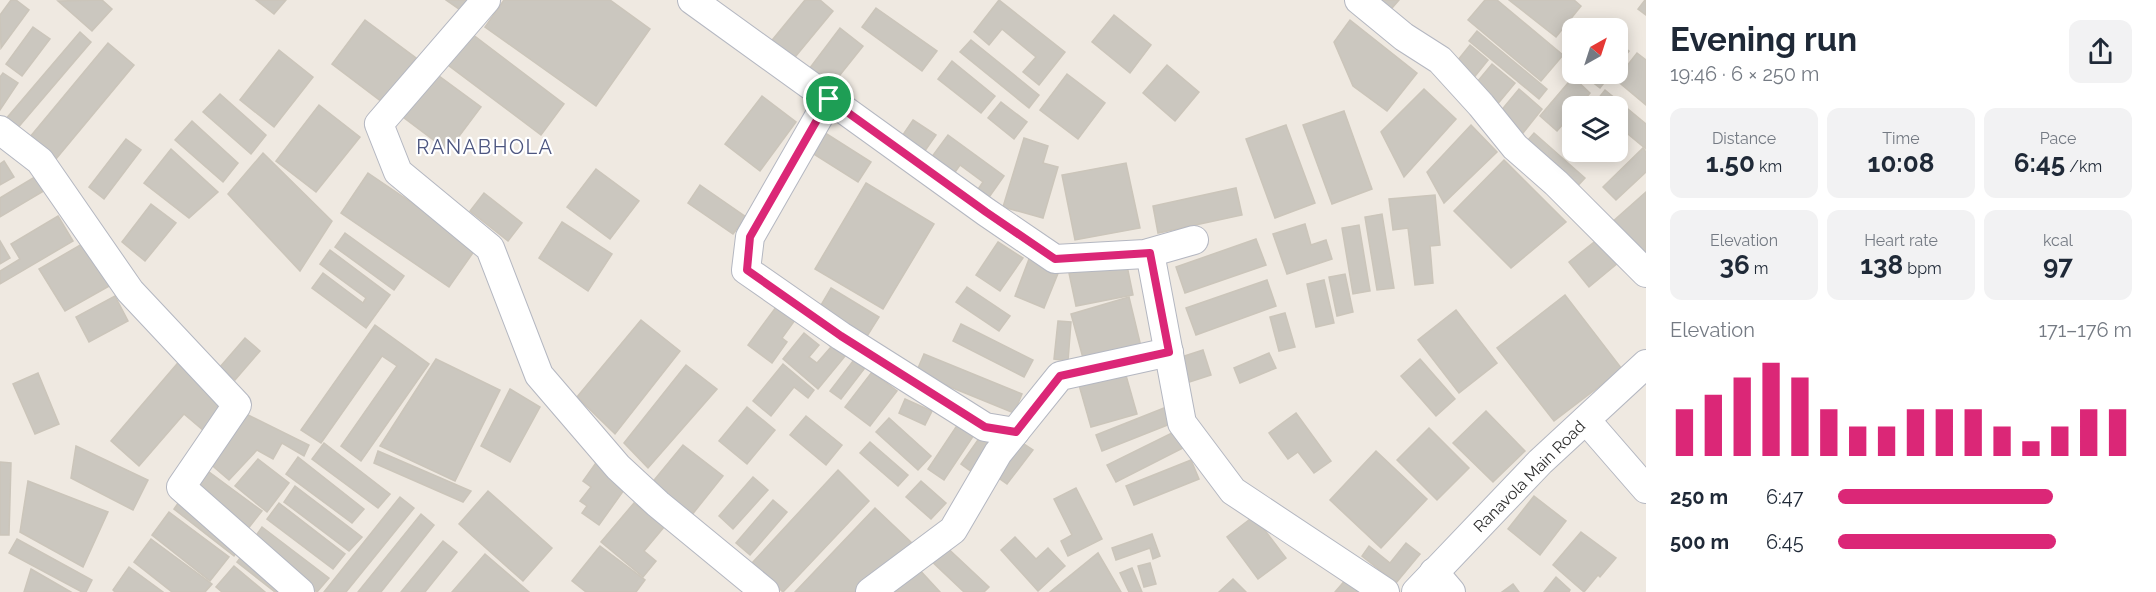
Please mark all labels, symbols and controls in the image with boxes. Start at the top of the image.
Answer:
north arrow [1562,18,1628,84]
map controls [1562,18,1628,162]
text: Evening run [1670,20,1857,59]
button: share [2069,20,2132,83]
text: 19:46 · 6 × 250 m [1670,62,1819,86]
pin [803,73,854,124]
icon: arrive [812,82,845,115]
button: layers [1562,96,1628,162]
text: Distance [1712,129,1776,148]
text: Time [1882,129,1920,148]
text: Pace [2040,129,2076,148]
district label: RANABHOLA [416,135,554,159]
text: 1.50 [1706,148,1755,178]
text: 10:08 [1868,148,1934,178]
text: 6:45 [2014,148,2065,178]
text: km [1755,157,1782,176]
text: /km [2065,157,2102,176]
text: Elevation [1710,231,1778,250]
text: Heart rate [1864,231,1938,250]
text: kcal [2043,231,2073,250]
text: 36 [1719,250,1750,280]
text: 138 [1860,250,1903,280]
text: 97 [2043,250,2073,280]
text: m [1750,259,1769,278]
text: bpm [1903,259,1942,278]
text: Elevation [1670,318,1755,342]
text: 171–176 m [2039,318,2132,342]
street label: Ranavola Main Road [1470,417,1589,536]
text: 250 m [1670,485,1728,509]
text: 6:47 [1766,485,1803,509]
text: 500 m [1670,530,1729,554]
text: 6:45 [1766,530,1804,554]

